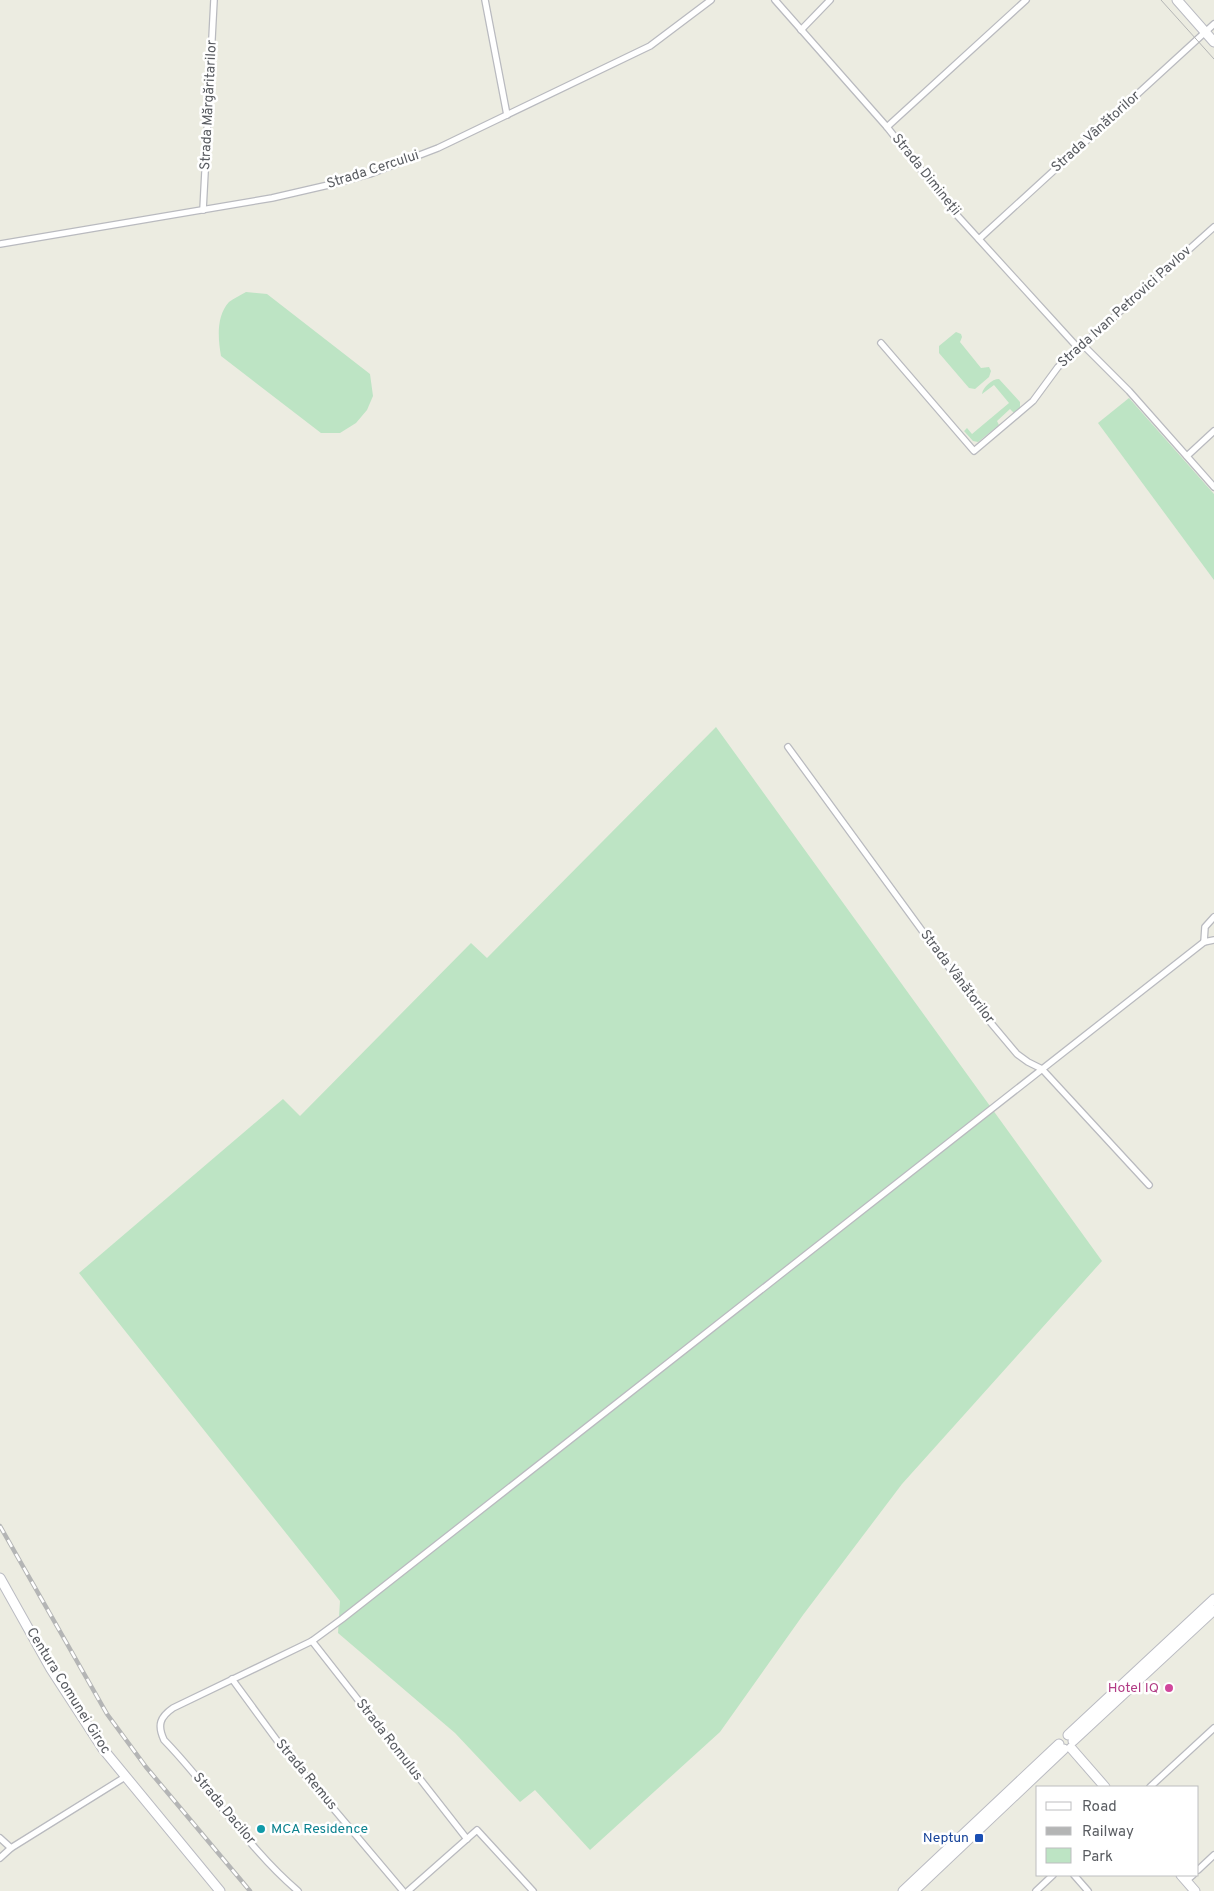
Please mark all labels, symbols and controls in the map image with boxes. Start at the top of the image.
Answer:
street label: Strada Mărgăritarilor [197,39,221,170]
street label: Strada Vânătorilor [1048,87,1144,176]
street label: Strada Dimineții [888,131,964,219]
street label: Strada Cercului [325,147,421,193]
street label: Strada Ivan Petrovici Pavlov [1055,243,1195,371]
street label: Strada Vânătorilor [916,927,998,1028]
street label: Centura Comunei Giroc [22,1625,114,1757]
place label: Hotel IQ [1108,1680,1159,1697]
marker: Hotel IQ [1163,1682,1175,1694]
street label: Strada Romulus [352,1696,426,1784]
street label: Strada Remus [271,1736,341,1814]
street label: Strada Dacilor [189,1770,259,1849]
legend [1036,1786,1199,1876]
text: Road [1082,1798,1117,1817]
place label: MCA Residence [271,1821,368,1838]
marker: MCA Residence [255,1823,267,1835]
text: Railway [1082,1823,1134,1842]
place label: Neptun [923,1830,969,1847]
marker: Neptun [973,1832,985,1844]
text: Park [1082,1848,1113,1867]

